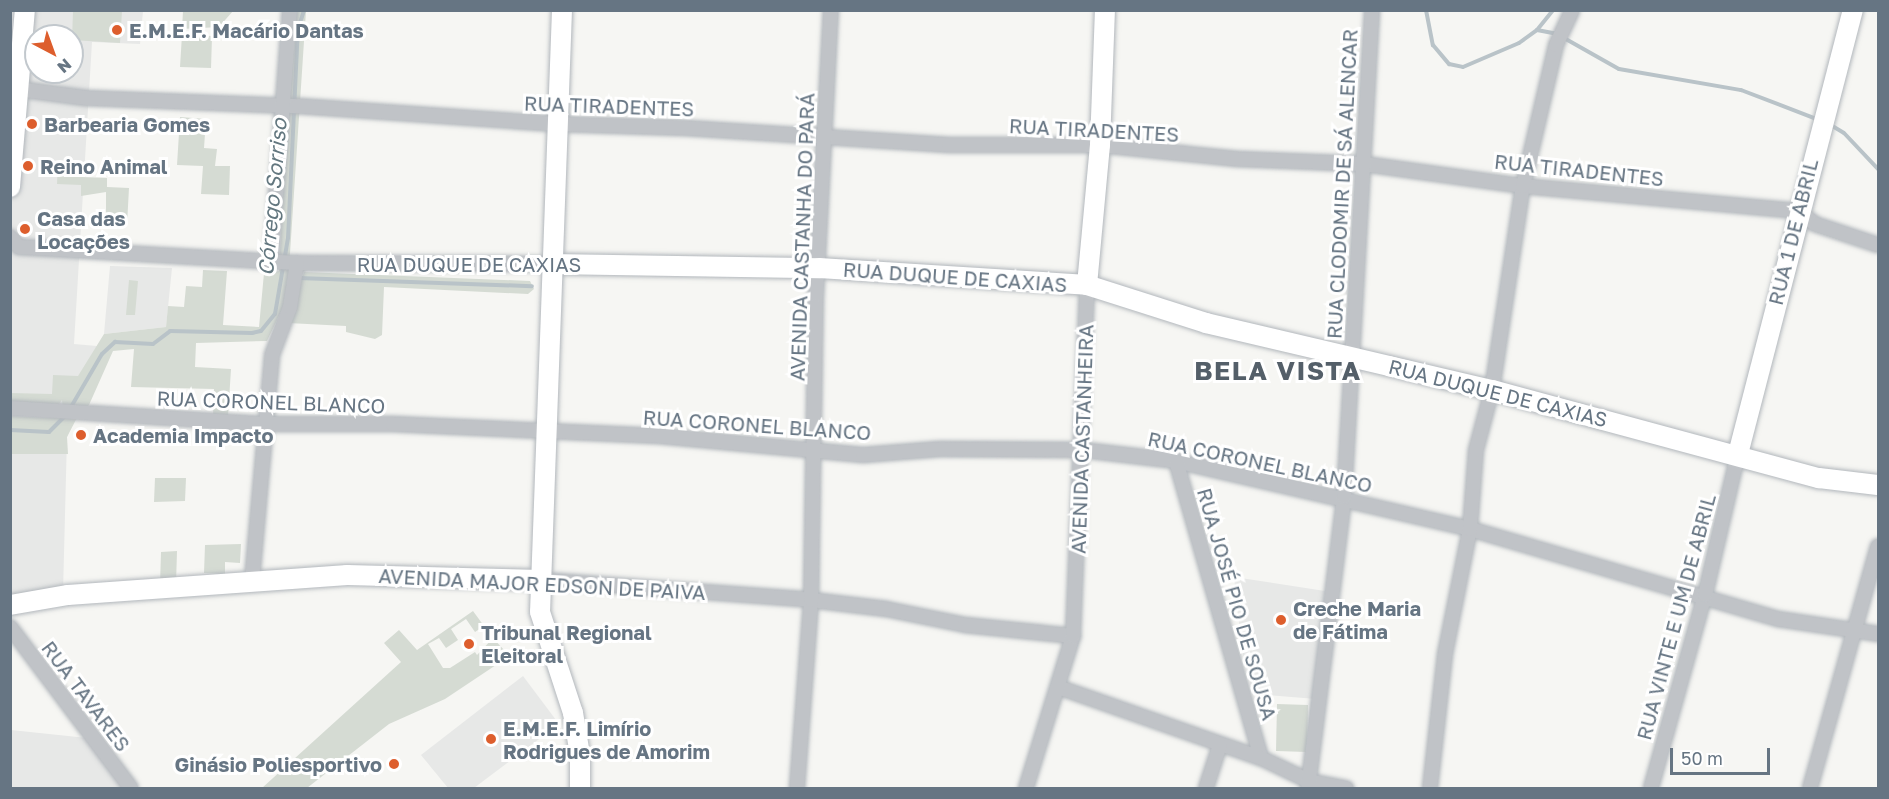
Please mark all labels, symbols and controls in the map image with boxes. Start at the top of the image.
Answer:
place label: E.M.E.F. Macário Dantas [129,18,364,42]
marker: E.M.E.F. Macário Dantas [110,23,124,37]
north arrow [24,24,84,84]
street label: RUA CLODOMIR DE SÁ ALENCAR [1322,28,1362,340]
text: N [53,55,76,78]
street label: RUA TIRADENTES [523,91,695,121]
street label: AVENIDA CASTANHA DO PARÁ [785,92,819,382]
place label: Barbearia Gomes [44,112,210,136]
street label: RUA TIRADENTES [1008,114,1180,146]
marker: Barbearia Gomes [25,117,39,131]
water label: Córrego Sorriso [253,117,291,277]
street label: RUA TIRADENTES [1493,149,1665,191]
place label: Reino Animal [40,154,168,178]
street label: RUA 1 DE ABRIL [1763,156,1823,308]
marker: Reino Animal [21,159,35,173]
place label: Casa das Locações [37,206,130,253]
marker: Casa das Locações [18,222,32,236]
street label: RUA DUQUE DE CAXIAS [357,252,581,276]
street label: RUA DUQUE DE CAXIAS [842,257,1068,297]
street label: AVENIDA CASTANHEIRA [1066,324,1098,554]
street label: RUA DUQUE DE CAXIAS [1386,354,1610,432]
district label: BELA VISTA [1194,355,1362,387]
street label: RUA CORONEL BLANCO [156,386,386,418]
street label: RUA CORONEL BLANCO [642,405,872,445]
place label: Academia Impacto [93,423,273,447]
street label: RUA CORONEL BLANCO [1146,426,1374,498]
marker: Academia Impacto [74,428,88,442]
street label: RUA JOSÉ PIO DE SOUSA [1192,485,1282,723]
street label: RUA VINTE E UM DE ABRIL [1632,491,1720,743]
street label: AVENIDA MAJOR EDSON DE PAIVA [378,563,706,605]
place label: Creche Maria de Fátima [1293,596,1421,643]
marker: Creche Maria de Fátima [1274,613,1288,627]
place label: Tribunal Regional Eleitoral [481,620,652,667]
street label: RUA TAVARES [37,636,135,756]
marker: Tribunal Regional Eleitoral [462,637,476,651]
place label: E.M.E.F. Limírio Rodrigues de Amorim [503,716,710,763]
marker: E.M.E.F. Limírio Rodrigues de Amorim [484,732,498,746]
scale bar [1673,736,1774,774]
text: 50 m [1681,747,1723,769]
place label: Ginásio Poliesportivo [174,752,382,776]
marker: Ginásio Poliesportivo [387,757,401,771]

